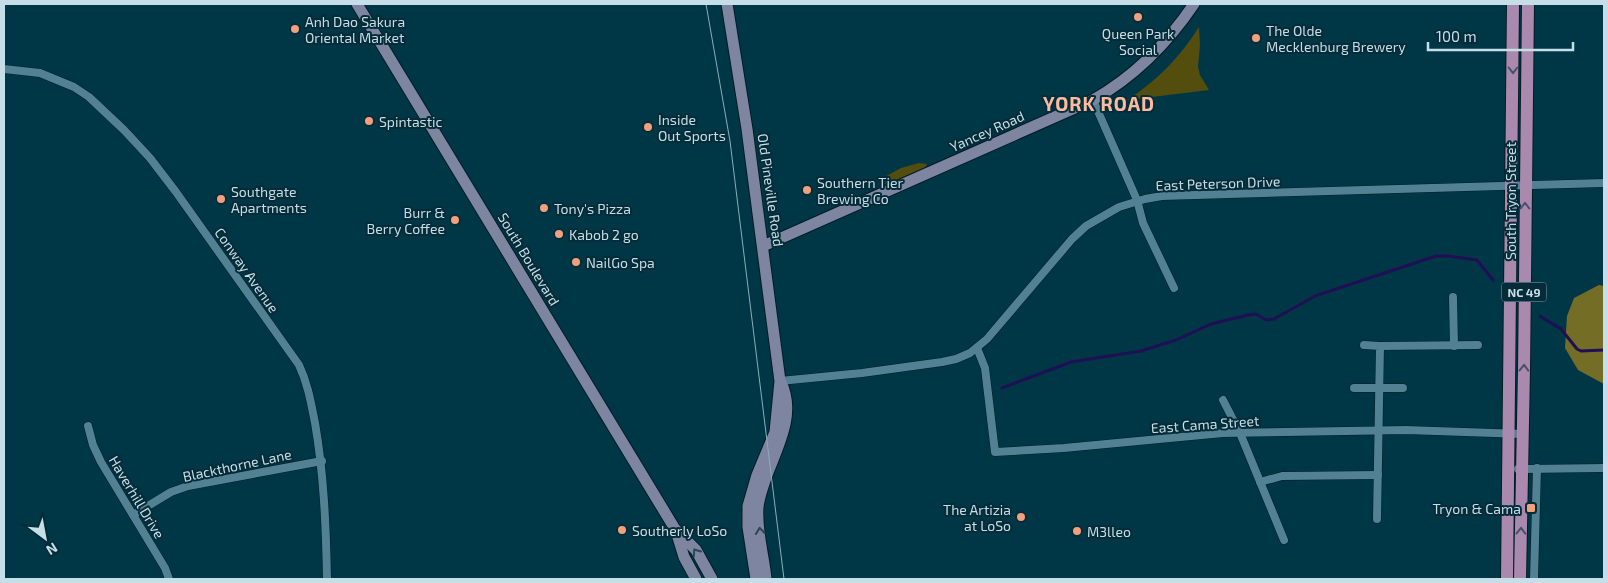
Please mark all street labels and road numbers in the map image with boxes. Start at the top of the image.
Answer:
street label: Yancey Road [947,107,1027,155]
street label: Old Pineville Road [755,132,787,248]
street label: South Tryon Street [1502,142,1519,260]
street label: East Peterson Drive [1155,172,1281,194]
street label: South Boulevard [495,210,563,308]
street label: Conway Avenue [211,224,283,316]
road number: NC 49 [1502,282,1546,302]
street label: East Cama Street [1150,412,1260,436]
street label: Blackthorne Lane [181,445,293,485]
street label: Haverhill Drive [106,453,168,541]

